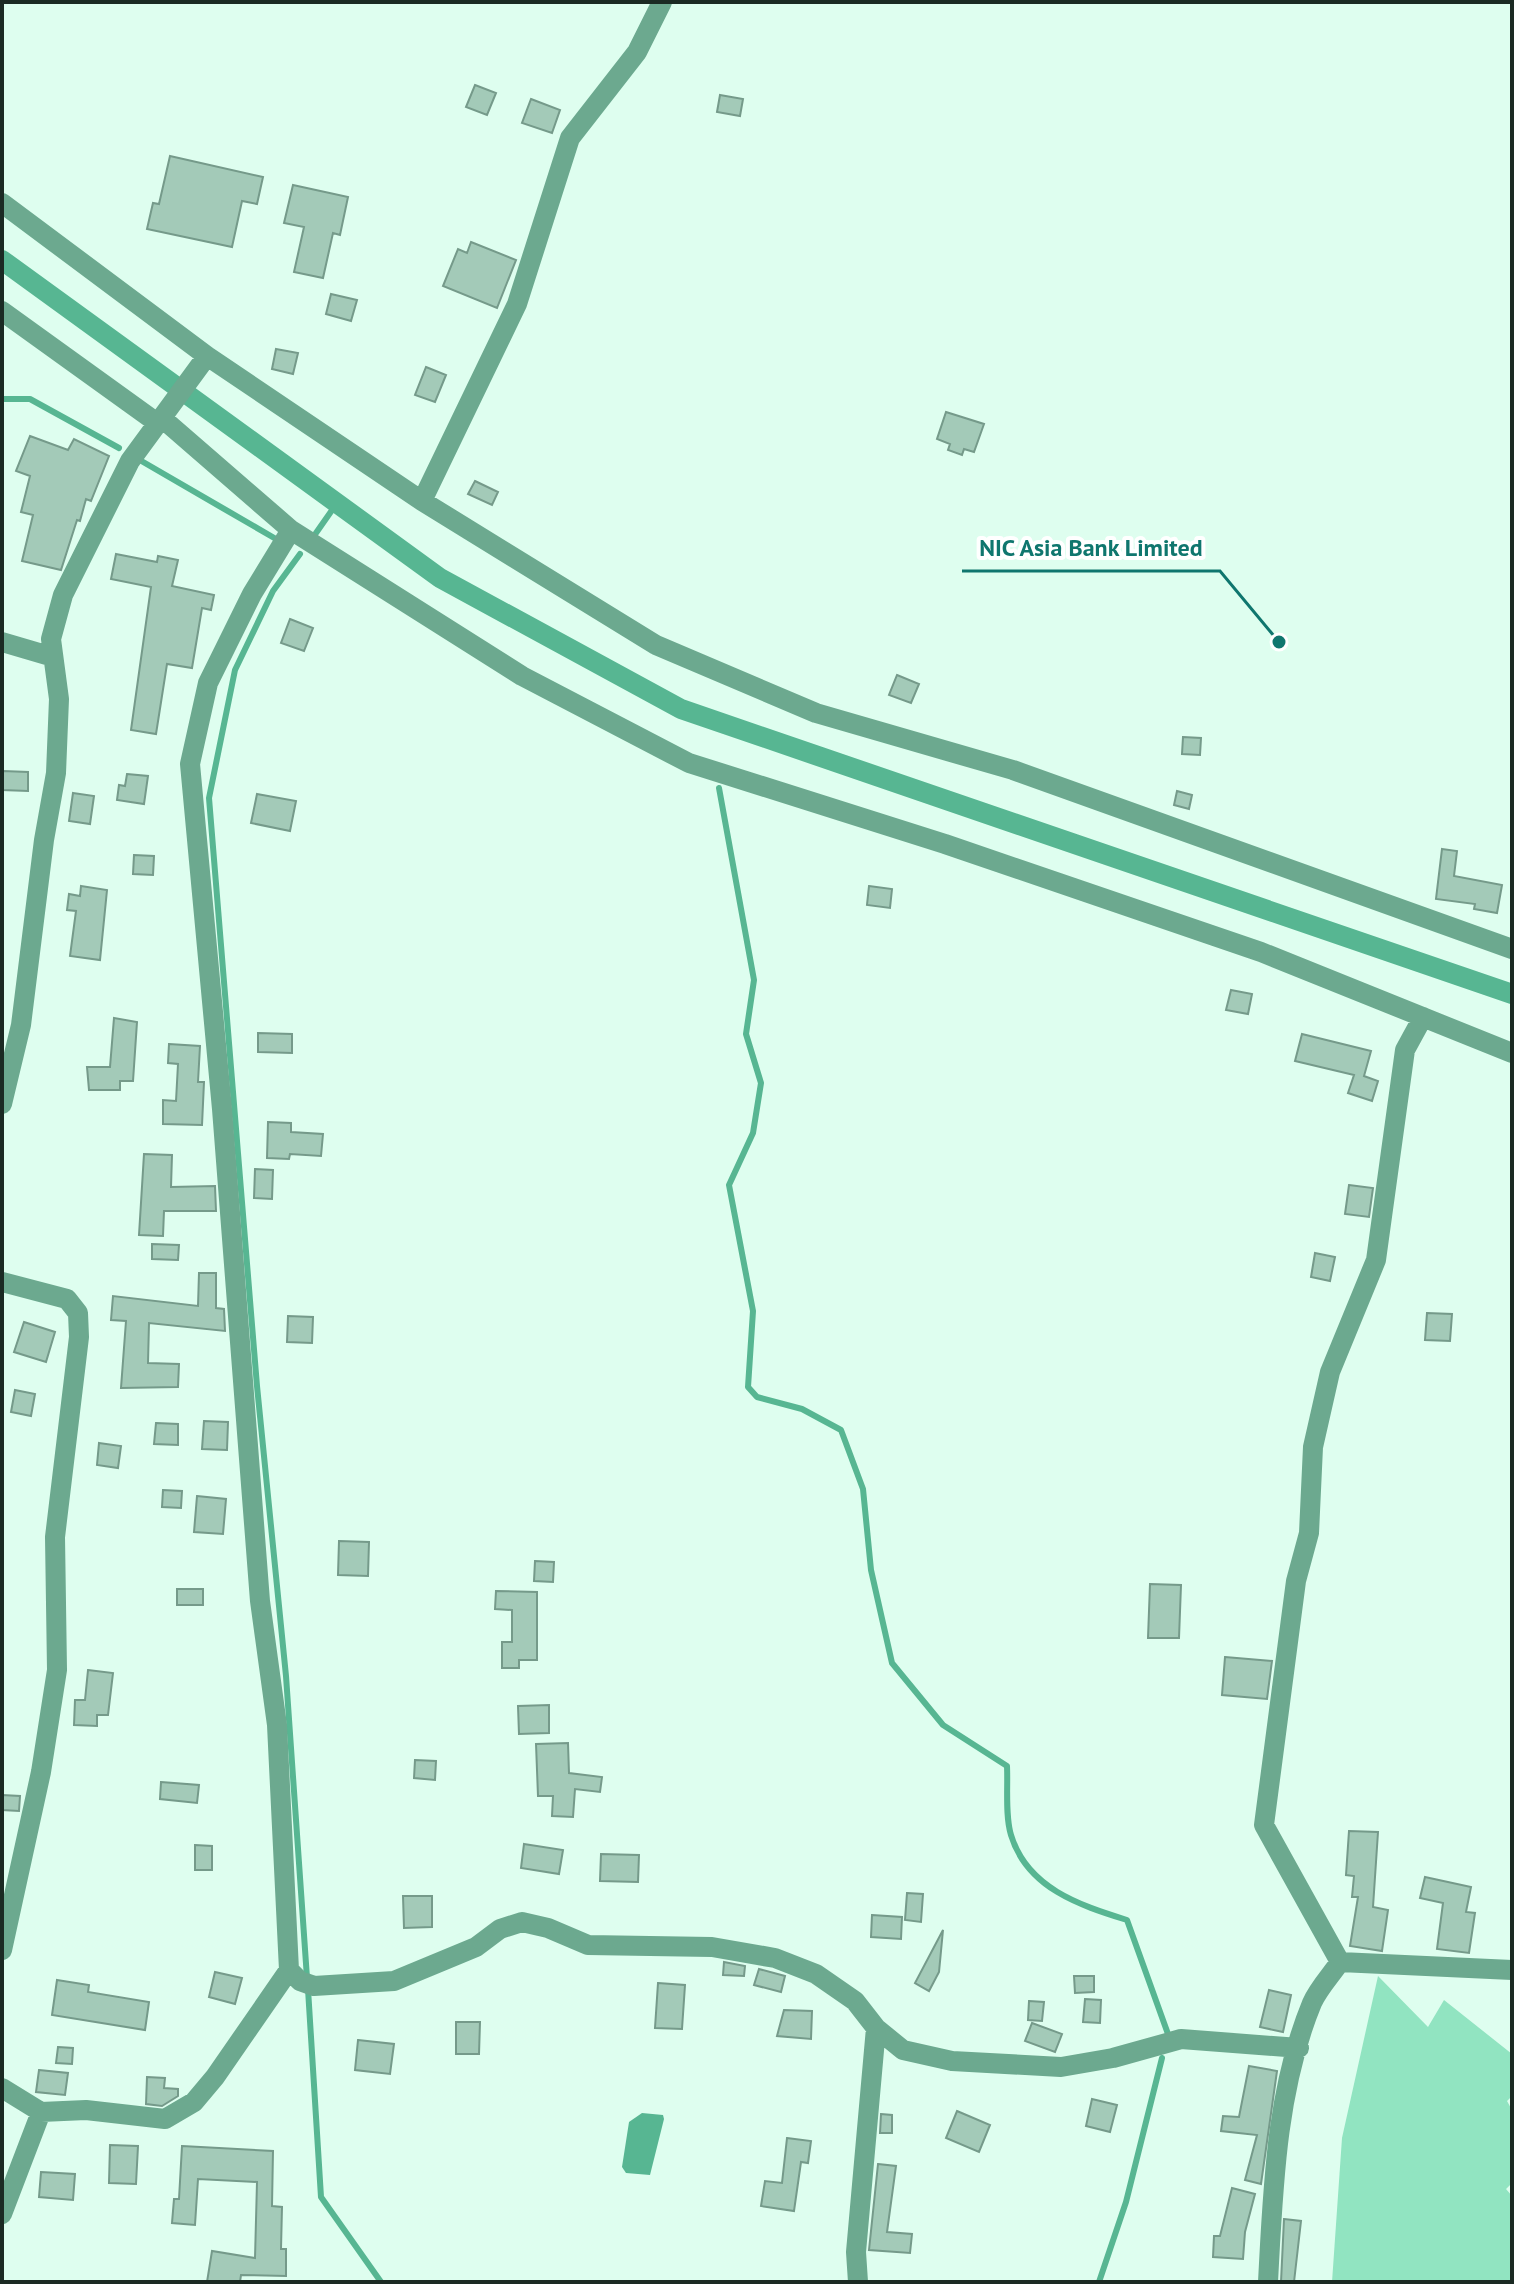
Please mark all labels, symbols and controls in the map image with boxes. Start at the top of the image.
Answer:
callout: NIC Asia Bank Limited [962,523,1220,571]
text: NIC Asia Bank Limited [979,532,1203,563]

